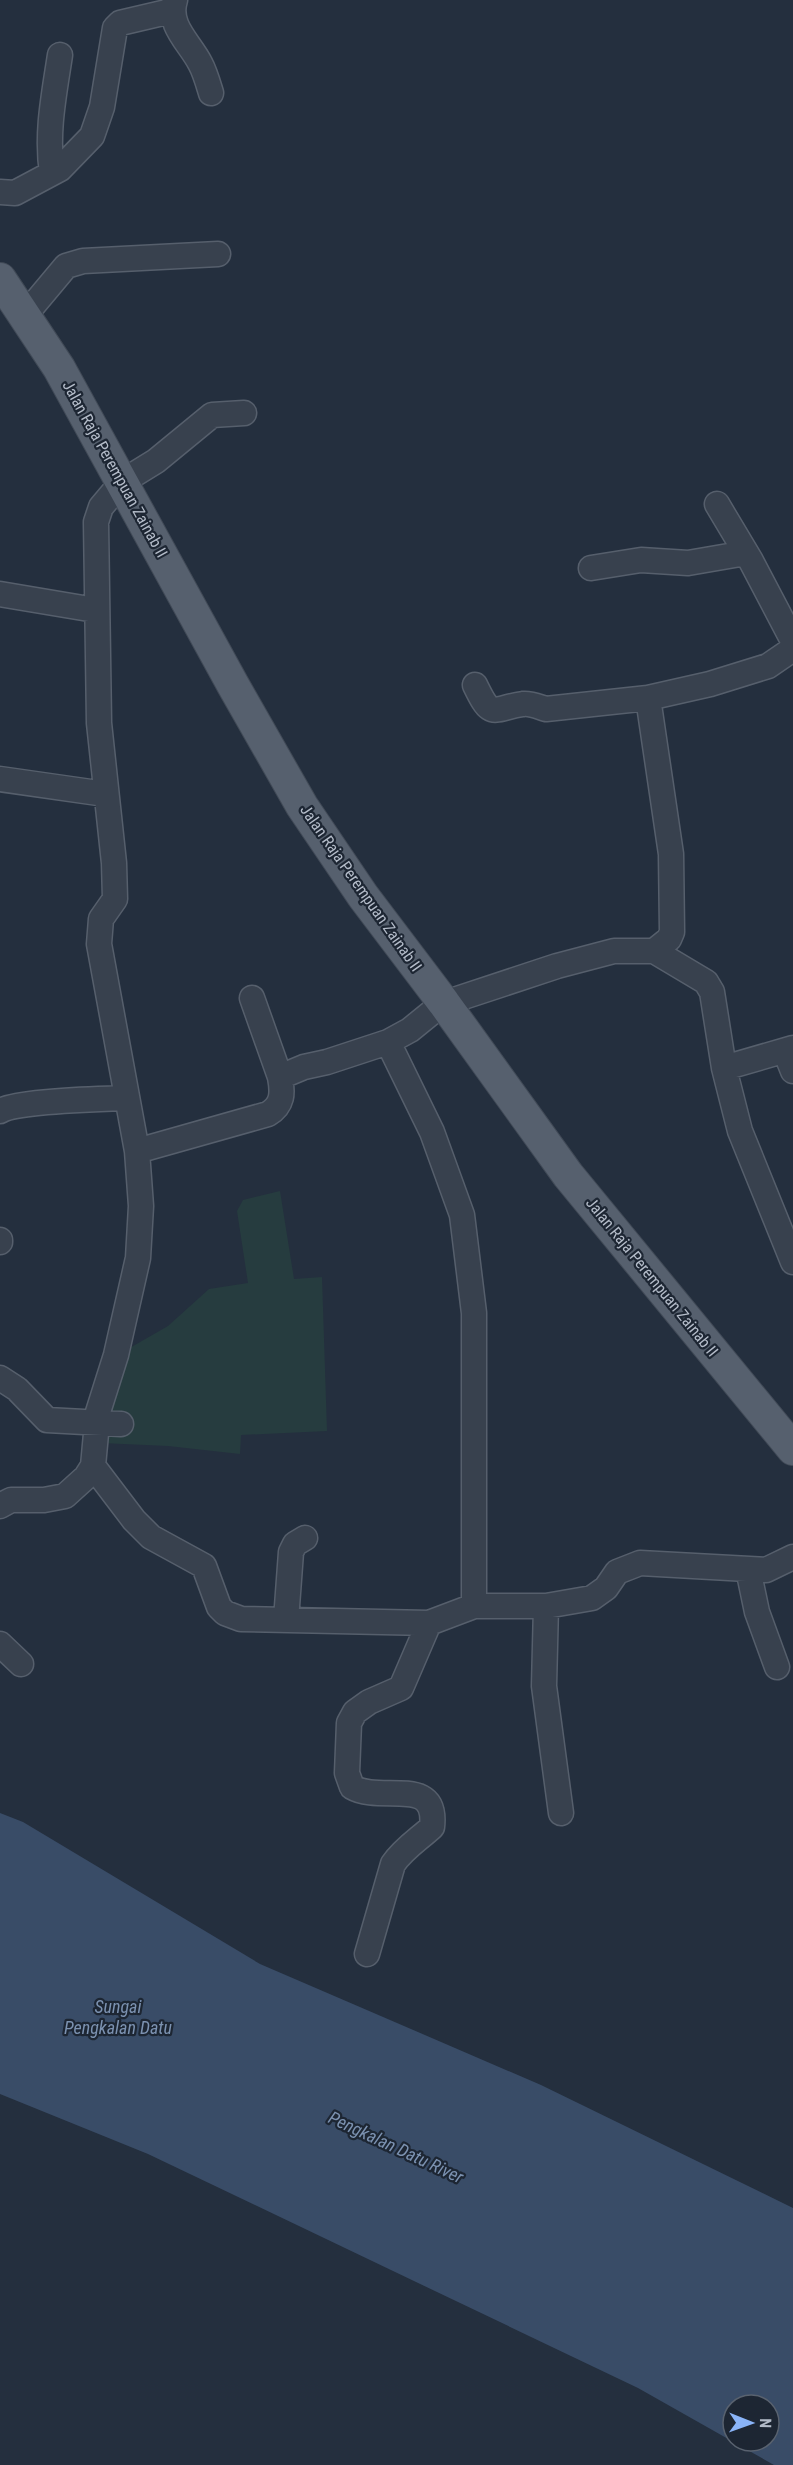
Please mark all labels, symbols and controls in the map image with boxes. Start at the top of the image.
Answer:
street label: Jalan Raja Perempuan Zainab II [58,377,172,561]
street label: Jalan Raja Perempuan Zainab II [296,801,426,975]
street label: Jalan Raja Perempuan Zainab II [582,1194,722,1360]
water label: Sungai Pengkalan Datu [64,1996,173,2038]
water label: Pengkalan Datu River [325,2107,467,2188]
north arrow [721,2393,781,2453]
text: N [756,2418,775,2428]

